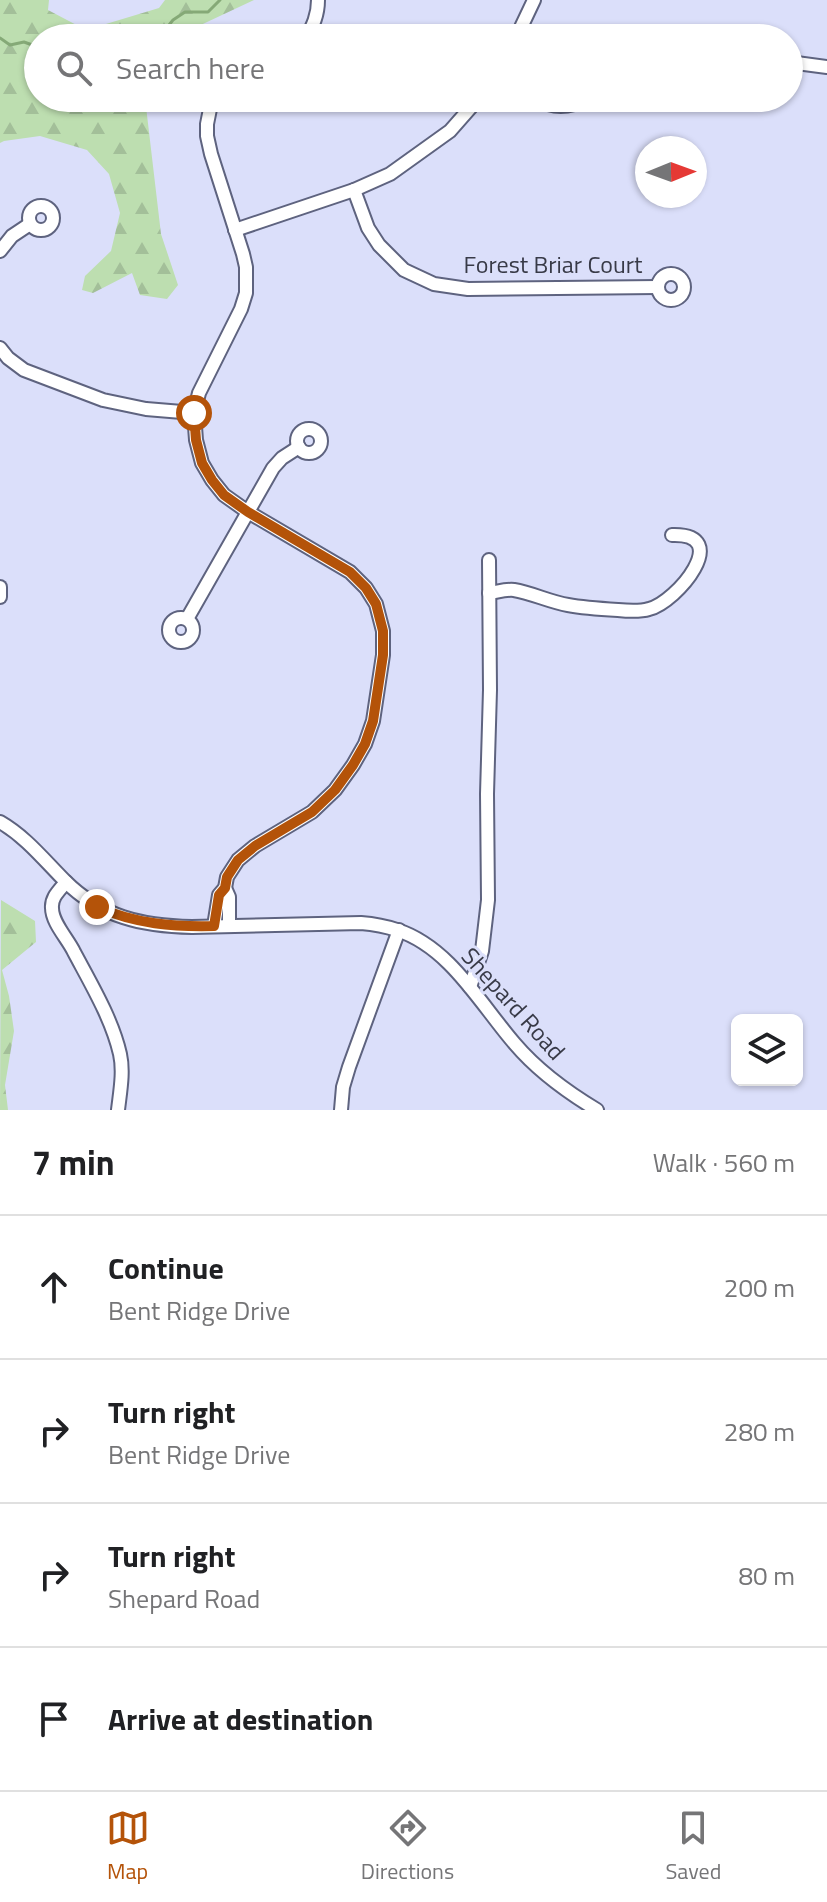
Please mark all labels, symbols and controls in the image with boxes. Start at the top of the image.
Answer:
search box [24,24,803,112]
text: Search here [116,45,265,91]
icon: search [52,46,96,90]
north arrow [635,136,707,208]
street label: Forest Briar Court [464,246,643,282]
route start [176,395,212,431]
route end [79,889,115,925]
street label: Shepard Road [453,939,574,1068]
map controls [731,1014,803,1086]
button: layers [731,1014,803,1086]
text: 7 min [32,1136,115,1188]
text: Walk · 560 m [653,1143,795,1182]
text: Continue [108,1245,224,1291]
icon: ahead [32,1265,76,1309]
text: 200 m [724,1268,795,1307]
text: Bent Ridge Drive [108,1291,290,1330]
text: Turn right [108,1389,236,1435]
icon: right [32,1409,76,1453]
text: 280 m [724,1412,795,1451]
text: Bent Ridge Drive [108,1435,290,1474]
text: Turn right [108,1533,236,1579]
icon: right [32,1553,76,1597]
text: 80 m [738,1556,795,1595]
text: Shepard Road [108,1579,260,1618]
text: Arrive at destination [108,1696,373,1742]
icon: arrive [32,1697,76,1741]
tab: Map [106,1806,150,1888]
tab: Directions [361,1806,454,1888]
tab: Saved [665,1806,721,1888]

